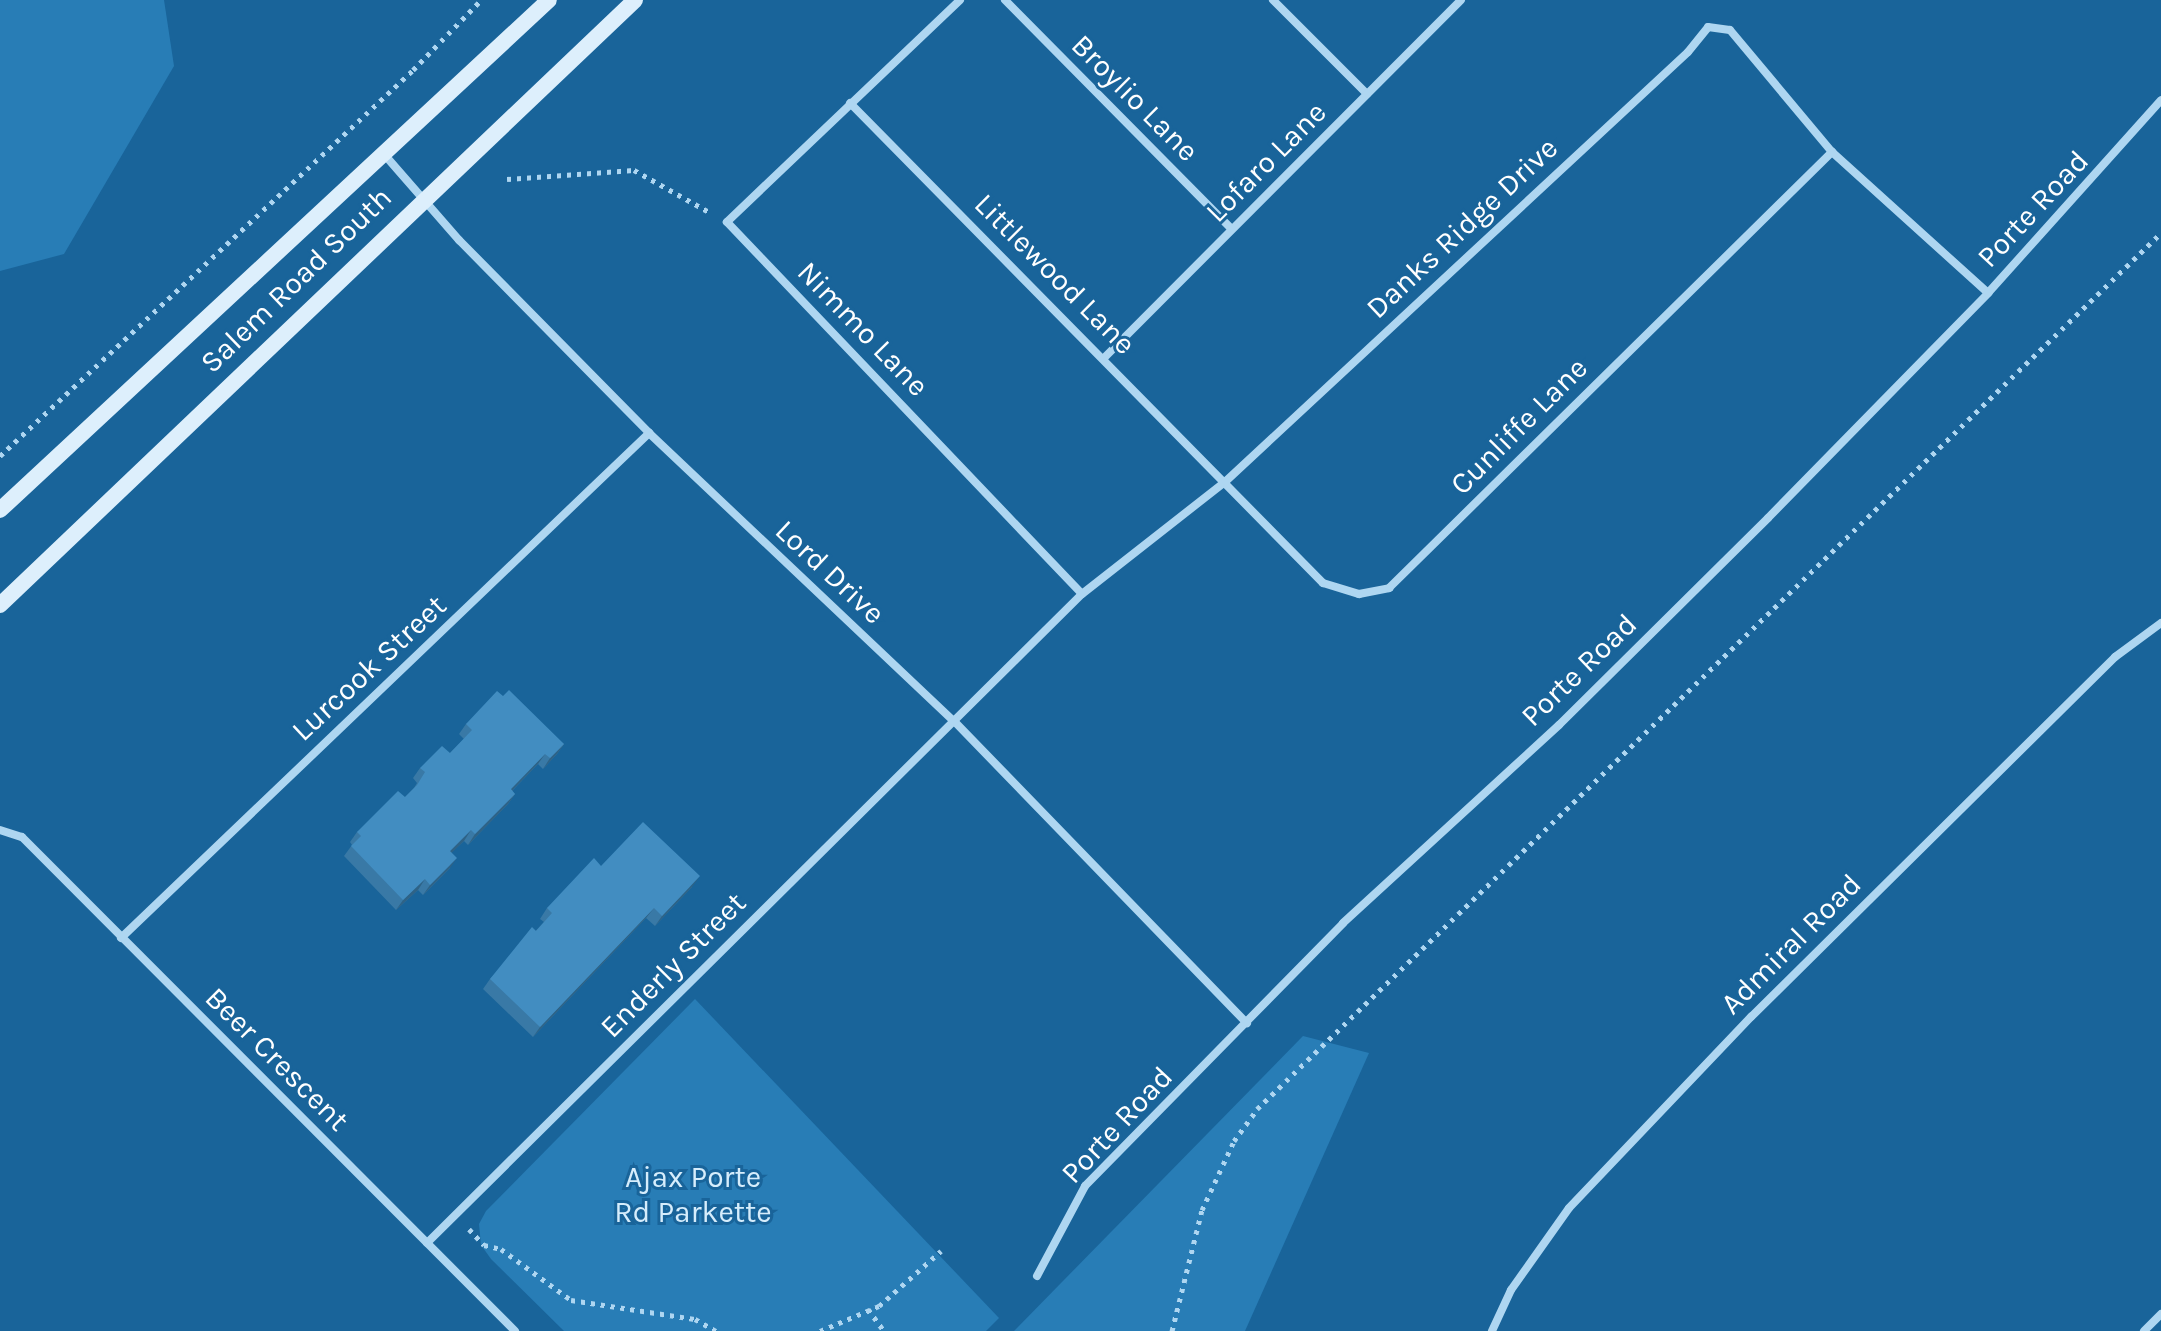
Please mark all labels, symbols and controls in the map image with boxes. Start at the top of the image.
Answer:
street label: Broylio Lane [1064,27,1206,169]
street label: Lofaro Lane [1198,94,1334,230]
street label: Danks Ridge Drive [1359,130,1565,326]
street label: Porte Road [1970,143,2096,275]
street label: Salem Road South [193,180,399,380]
street label: Littlewood Lane [967,186,1143,362]
street label: Nimmo Lane [790,254,936,404]
street label: Cunliffe Lane [1443,350,1595,502]
street label: Lord Drive [768,512,892,632]
street label: Lurcook Street [284,587,454,749]
street label: Porte Road [1514,606,1644,734]
street label: Admiral Road [1713,866,1869,1022]
street label: Enderly Street [593,885,753,1045]
street label: Beer Crescent [198,980,356,1138]
street label: Porte Road [1054,1059,1180,1191]
park label: Ajax Porte Rd Parkette [614,1159,772,1230]

